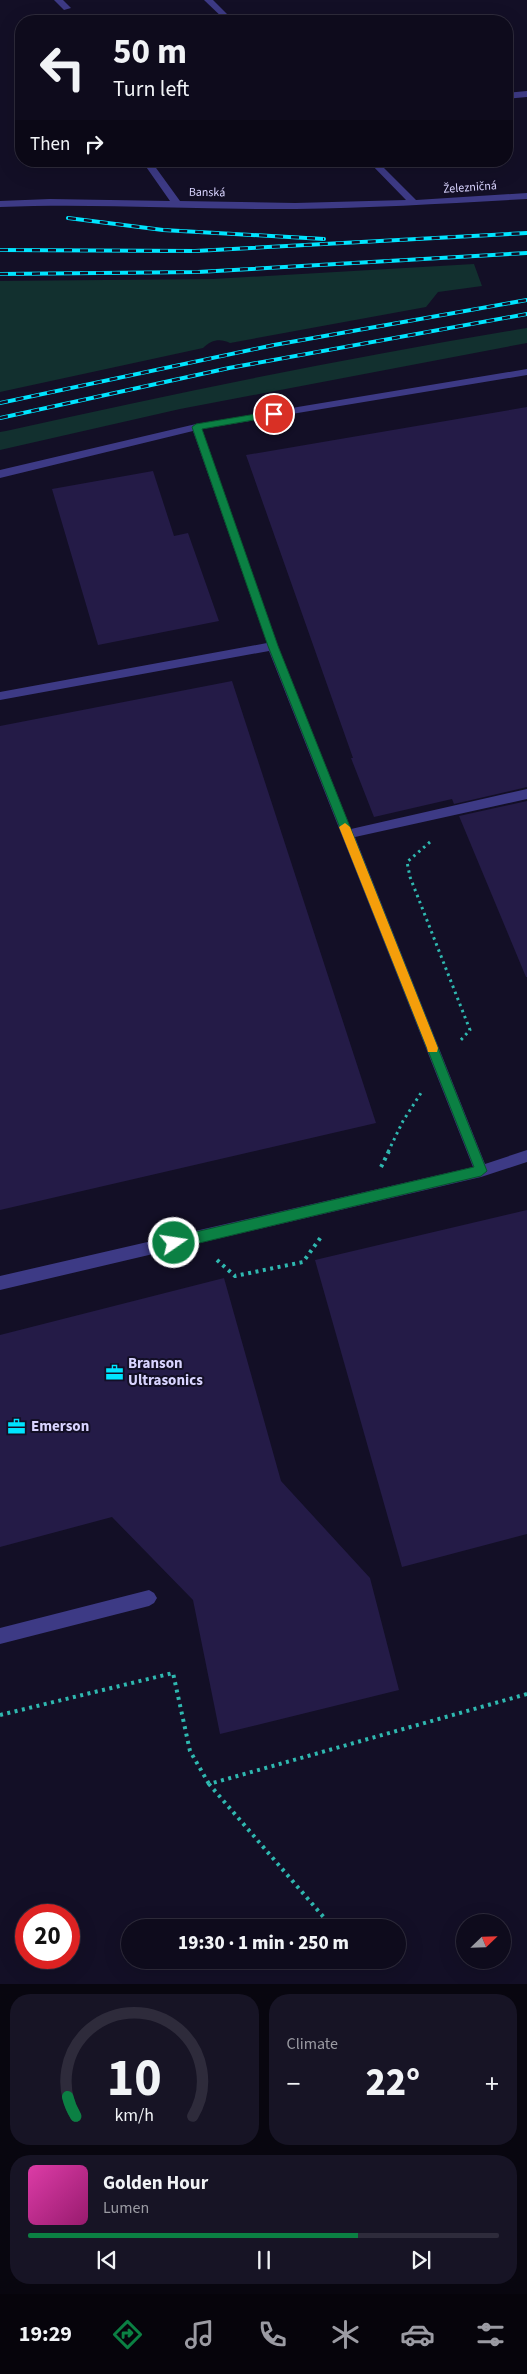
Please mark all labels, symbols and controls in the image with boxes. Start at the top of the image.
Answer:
text: 50 m [113,27,187,77]
icon: left [30,35,95,100]
text: Turn left [113,73,189,105]
icon: right [80,130,108,158]
text: Then [30,131,70,158]
street label: Železničná [443,177,498,198]
street label: Banská [189,184,225,201]
pin [253,393,295,435]
icon: arrive [260,400,288,428]
position arrow [147,1216,199,1268]
place label: Branson Ultrasonics [128,1353,203,1391]
office icon: Branson Ultrasonics [104,1362,124,1382]
office icon: Emerson [7,1416,27,1436]
place label: Emerson [31,1416,89,1437]
speed limit sign: 20 [15,1904,80,1969]
north arrow [456,1914,511,1969]
map controls [456,1914,511,1969]
text: 19:30 · 1 min · 250 m [178,1930,349,1957]
text: Climate [287,2033,338,2055]
text: 10 [107,2042,162,2116]
text: 22° [365,2056,420,2110]
text: − [287,2064,300,2104]
text: + [485,2064,499,2104]
text: km/h [114,2103,154,2128]
text: Golden Hour [103,2170,208,2197]
text: Lumen [103,2197,149,2219]
icon: previous [93,2246,121,2274]
icon: pause [250,2246,278,2274]
icon: next [407,2246,435,2274]
icon: directions [110,2317,145,2352]
icon: music [182,2317,217,2352]
icon: phone [255,2317,290,2352]
icon: climate [328,2317,363,2352]
icon: car [400,2317,435,2352]
icon: filters [473,2317,508,2352]
text: 19:29 [19,2318,72,2350]

